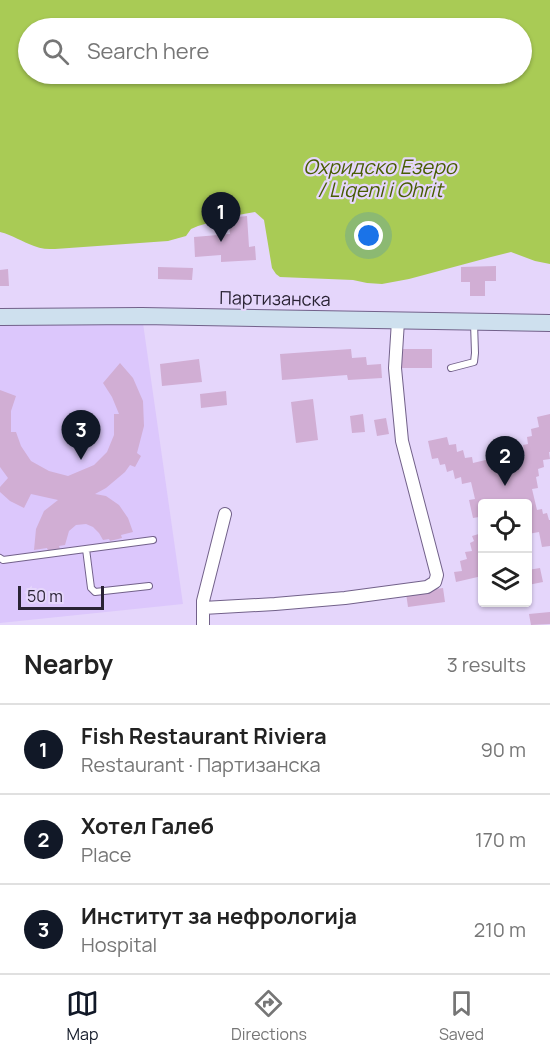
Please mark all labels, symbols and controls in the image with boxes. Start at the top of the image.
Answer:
search box [18,18,532,84]
icon: search [39,35,72,68]
text: Search here [87,36,209,66]
water label: Охридско Езеро / Liqeni i Ohrit [303,153,458,203]
pin: 1 [202,192,240,242]
your location [354,221,383,250]
street label: Партизанска [219,285,331,311]
pin: 3 [62,410,100,460]
pin: 2 [486,436,524,486]
map controls [478,499,532,607]
button: locate [478,499,532,553]
button: layers [478,553,532,607]
scale bar [18,583,104,610]
text: 50 m [27,585,63,607]
text: Nearby [24,646,113,682]
text: 3 results [447,651,526,678]
text: Fish Restaurant Riviera [81,721,327,751]
text: 1 [39,736,48,763]
text: 90 m [480,736,526,763]
text: Restaurant · Партизанска [81,751,321,778]
text: Хотел Галеб [81,811,214,841]
text: 2 [38,826,49,853]
text: 170 m [475,826,526,853]
text: Place [81,841,131,868]
text: Институт за нефрологија [81,901,357,931]
text: 3 [38,916,49,943]
text: 210 m [474,916,526,943]
text: Hospital [81,931,157,958]
tab: Map [66,987,99,1045]
tab: Directions [231,987,307,1045]
tab: Saved [439,987,484,1045]

